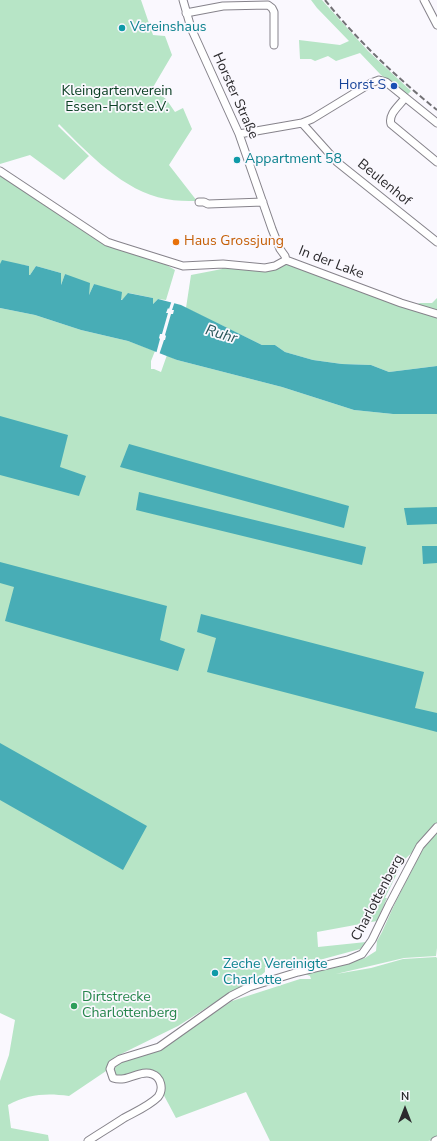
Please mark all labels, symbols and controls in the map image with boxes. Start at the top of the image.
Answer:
place label: Vereinshaus [130,20,207,36]
marker: Vereinshaus [117,23,127,33]
street label: Horster Straße [208,50,262,142]
place label: Horst S [339,78,386,94]
marker: Horst S [389,81,399,91]
park label: Kleingartenverein Essen-Horst e.V. [62,84,172,116]
place label: Appartment 58 [245,152,342,168]
marker: Appartment 58 [232,155,242,165]
street label: Beulenhof [354,156,414,210]
place label: Haus Grossjung [184,234,284,250]
marker: Haus Grossjung [171,237,181,247]
street label: In der Lake [296,243,366,283]
water label: Ruhr [203,322,239,348]
street label: Charlottenberg [348,852,408,944]
place label: Zeche Vereinigte Charlotte [223,957,328,990]
marker: Zeche Vereinigte Charlotte [210,968,220,978]
place label: Dirtstrecke Charlottenberg [82,990,177,1022]
marker: Dirtstrecke Charlottenberg [69,1001,79,1011]
north arrow [385,1089,425,1129]
text: N [401,1089,409,1104]

